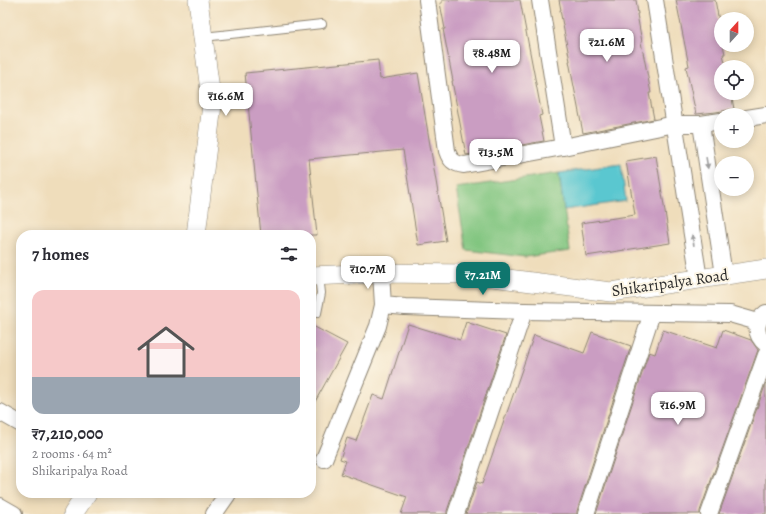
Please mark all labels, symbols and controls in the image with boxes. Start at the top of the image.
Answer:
north arrow [714,12,754,52]
map controls [714,12,754,196]
pin: ₹21.6M [574,29,640,63]
text: ₹21.6M [589,33,625,50]
pin: ₹8.48M [459,40,525,74]
text: ₹8.48M [473,44,511,61]
button: locate [714,60,754,100]
pin: ₹16.6M [193,83,259,117]
text: ₹16.6M [208,87,244,104]
button: + [714,108,754,148]
pin: ₹13.5M [463,139,529,173]
text: ₹13.5M [478,143,514,160]
button: − [714,156,754,196]
one-way arrow [704,157,710,169]
one-way arrow [690,234,696,246]
text: 7 homes [32,243,89,266]
icon: filters [278,243,300,265]
pin: ₹10.7M [335,256,401,290]
text: ₹10.7M [350,260,386,277]
pin: ₹7.21M [450,262,516,296]
street label: Shikaripalya Road [610,264,730,302]
text: ₹7.21M [465,266,501,283]
icon: home [130,316,202,388]
pin: ₹16.9M [645,392,711,426]
text: ₹16.9M [660,396,696,413]
text: ₹7,210,000 [32,422,103,445]
text: 2 rooms · 64 m² [32,445,112,462]
text: Shikaripalya Road [32,462,128,479]

